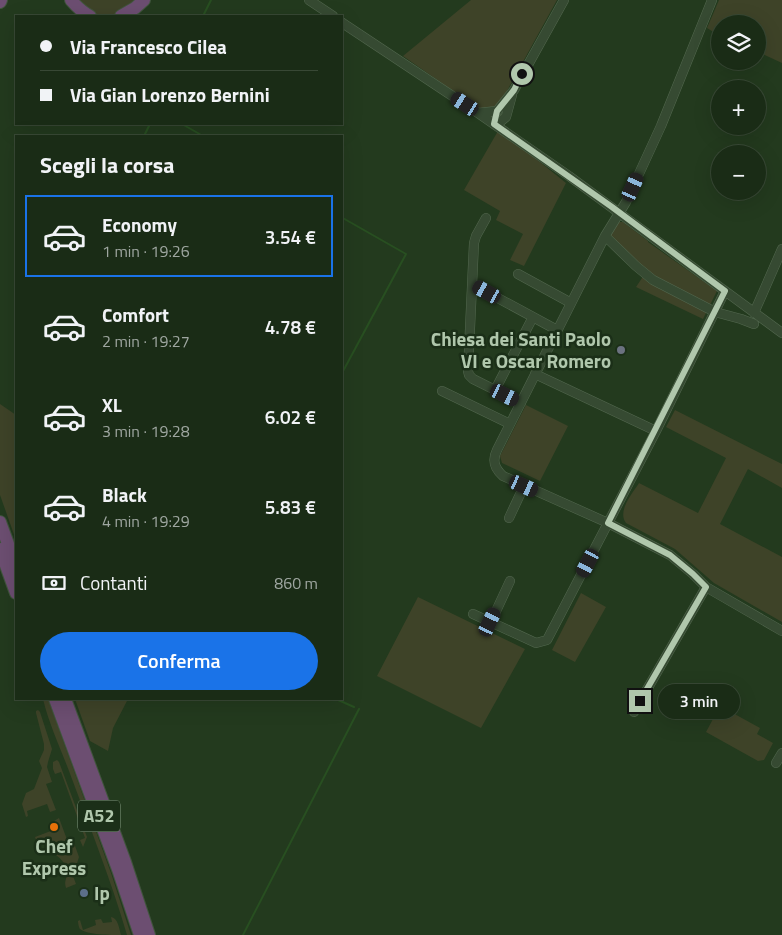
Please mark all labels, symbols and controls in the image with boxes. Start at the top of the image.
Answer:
map controls [711,15,766,200]
button: layers [711,15,766,70]
text: Via Francesco Cilea [70,32,227,61]
route start [511,63,533,85]
text: Via Gian Lorenzo Bernini [70,80,270,109]
button: + [711,80,766,135]
car [448,90,481,118]
button: − [711,145,766,200]
text: Scegli la corsa [40,148,174,182]
car [620,170,645,204]
text: Economy [102,210,177,239]
icon: car [42,214,87,259]
text: 3.54 € [265,222,316,251]
text: 1 min · 19:26 [102,239,190,263]
car [470,278,503,306]
text: Comfort [102,300,169,329]
icon: car [42,304,87,349]
text: 4.78 € [265,312,316,341]
place label: Chiesa dei Santi Paolo VI e Oscar Romero [431,324,611,375]
text: 2 min · 19:27 [102,329,190,353]
marker: Chiesa dei Santi Paolo VI e Oscar Romero [615,344,627,356]
car [488,382,521,408]
text: XL [102,390,122,419]
icon: car [42,394,87,439]
text: 6.02 € [265,402,316,431]
text: 3 min · 19:28 [102,419,190,443]
car [507,473,540,499]
text: Black [102,480,147,509]
icon: car [42,484,87,529]
text: 5.83 € [265,492,316,521]
text: 4 min · 19:29 [102,509,190,533]
car [574,546,601,580]
text: Contanti [80,568,148,597]
icon: cash [40,569,68,597]
text: 860 m [274,571,318,595]
car [476,605,503,639]
button: Conferma [40,632,318,690]
callout: 3 min [658,684,740,718]
text: 3 min [680,689,718,713]
route end [629,690,651,712]
road number: A52 [78,800,120,831]
marker: Chef Express [48,821,60,833]
place label: Chef Express [22,831,86,882]
place label: Ip [94,878,110,907]
marker: Ip [78,887,90,899]

